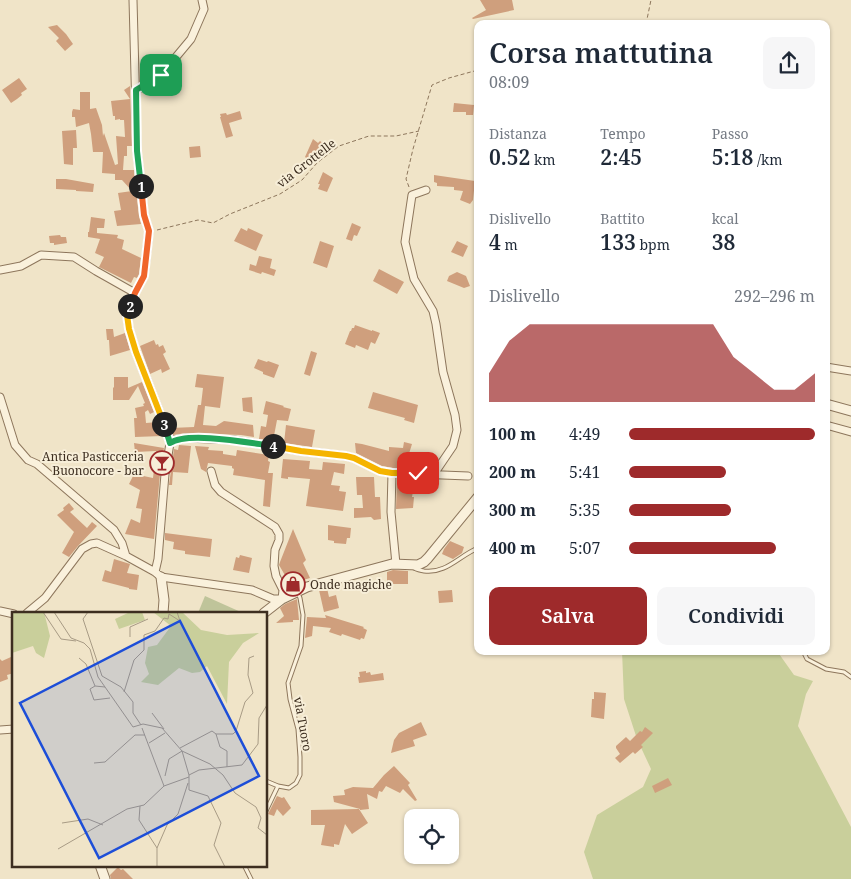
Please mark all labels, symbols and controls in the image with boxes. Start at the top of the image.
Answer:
text: Corsa mattutina [489,33,714,71]
button: share [763,37,815,89]
pin [140,54,182,96]
icon: arrive [147,61,175,89]
text: 08:09 [489,71,529,93]
text: Distanza [489,124,547,143]
text: Tempo [600,124,646,143]
text: Passo [712,124,749,143]
street label: via Grottelle [273,135,339,191]
text: 0.52 [489,143,530,171]
text: 2:45 [600,143,642,171]
text: 5:18 [712,143,753,171]
text: km [530,150,555,169]
text: /km [753,150,782,169]
pin: 1 [128,174,154,198]
text: 1 [138,177,145,196]
text: Dislivello [489,209,551,228]
text: Battito [600,209,645,228]
text: kcal [712,209,739,228]
text: 4 [489,228,501,256]
text: 133 [600,228,636,256]
text: 38 [712,228,735,256]
text: m [501,235,518,254]
text: bpm [636,235,670,254]
text: Dislivello [489,285,560,307]
text: 292–296 m [734,285,815,307]
pin: 2 [118,294,142,318]
text: 2 [127,297,134,316]
pin: 3 [152,412,176,436]
text: 3 [161,415,168,434]
text: 100 m [489,423,536,445]
text: 4:49 [569,423,600,445]
pin: 4 [260,434,286,458]
text: 4 [270,437,277,456]
place label: Antica Pasticceria Buonocore - bar [42,448,144,479]
bar icon: Antica Pasticceria Buonocore - bar [149,450,175,476]
pin [397,452,439,494]
icon: check [404,459,432,487]
text: 200 m [489,461,536,483]
text: 5:41 [569,461,600,483]
text: 300 m [489,499,536,521]
text: 5:35 [569,499,600,521]
text: 400 m [489,537,536,559]
text: 5:07 [569,537,600,559]
shop icon: Onde magiche [280,571,306,597]
place label: Onde magiche [310,576,392,593]
button: Salva [489,587,647,645]
button: Condividi [657,587,815,645]
inset map [12,612,268,866]
street label: via Tuoro [290,695,316,753]
map controls [404,809,459,864]
button: locate [404,809,459,864]

